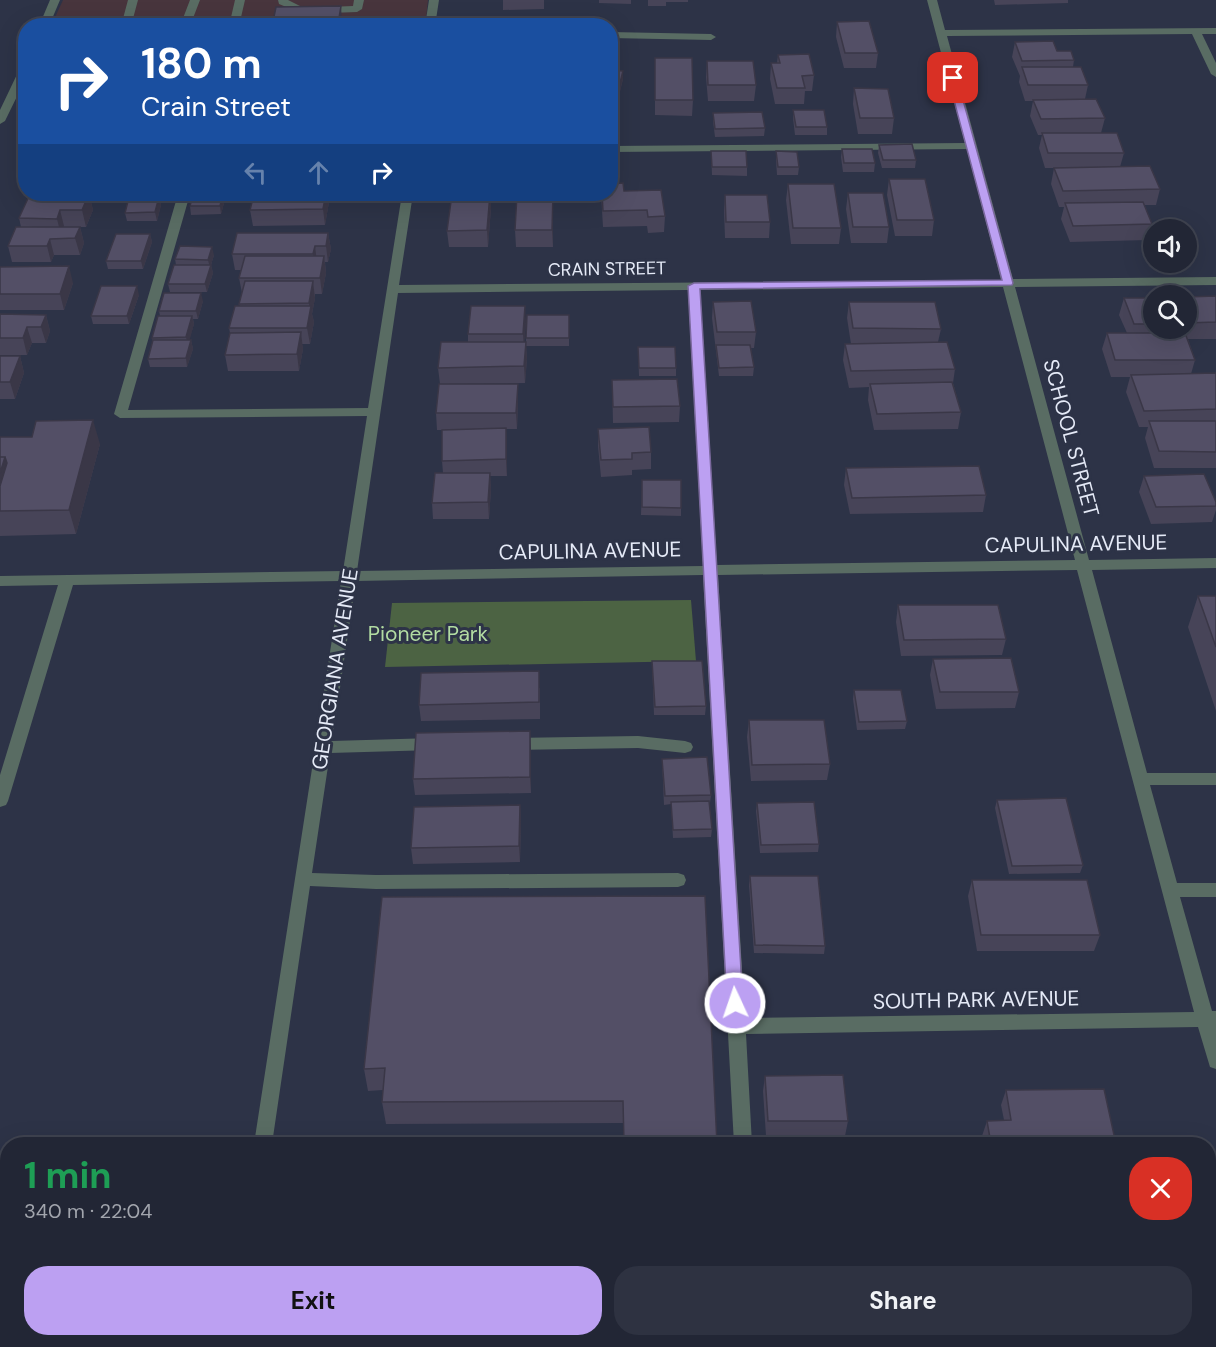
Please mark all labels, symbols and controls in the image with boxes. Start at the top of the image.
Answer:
text: 180 m [141,36,262,91]
icon: right [42,42,120,120]
pin [927,52,978,103]
icon: arrive [936,61,969,94]
text: Crain Street [141,89,291,124]
icon: left [239,156,272,189]
icon: ahead [302,156,335,189]
icon: right [365,156,398,189]
map controls [1143,219,1197,339]
button: sound [1143,219,1197,273]
street label: CRAIN STREET [548,256,666,282]
button: search [1143,285,1197,339]
street label: SCHOOL STREET [1036,356,1106,520]
street label: CAPULINA AVENUE [984,528,1168,560]
street label: CAPULINA AVENUE [498,535,682,567]
street label: GEORGIANA AVENUE [305,566,365,772]
park label: Pioneer Park [368,620,489,648]
position arrow [703,971,767,1035]
street label: SOUTH PARK AVENUE [873,984,1079,1016]
text: 1 min [24,1152,112,1199]
button: close [1129,1157,1192,1220]
text: 340 m · 22:04 [24,1198,152,1224]
button: Exit [24,1266,602,1335]
button: Share [614,1266,1192,1335]

